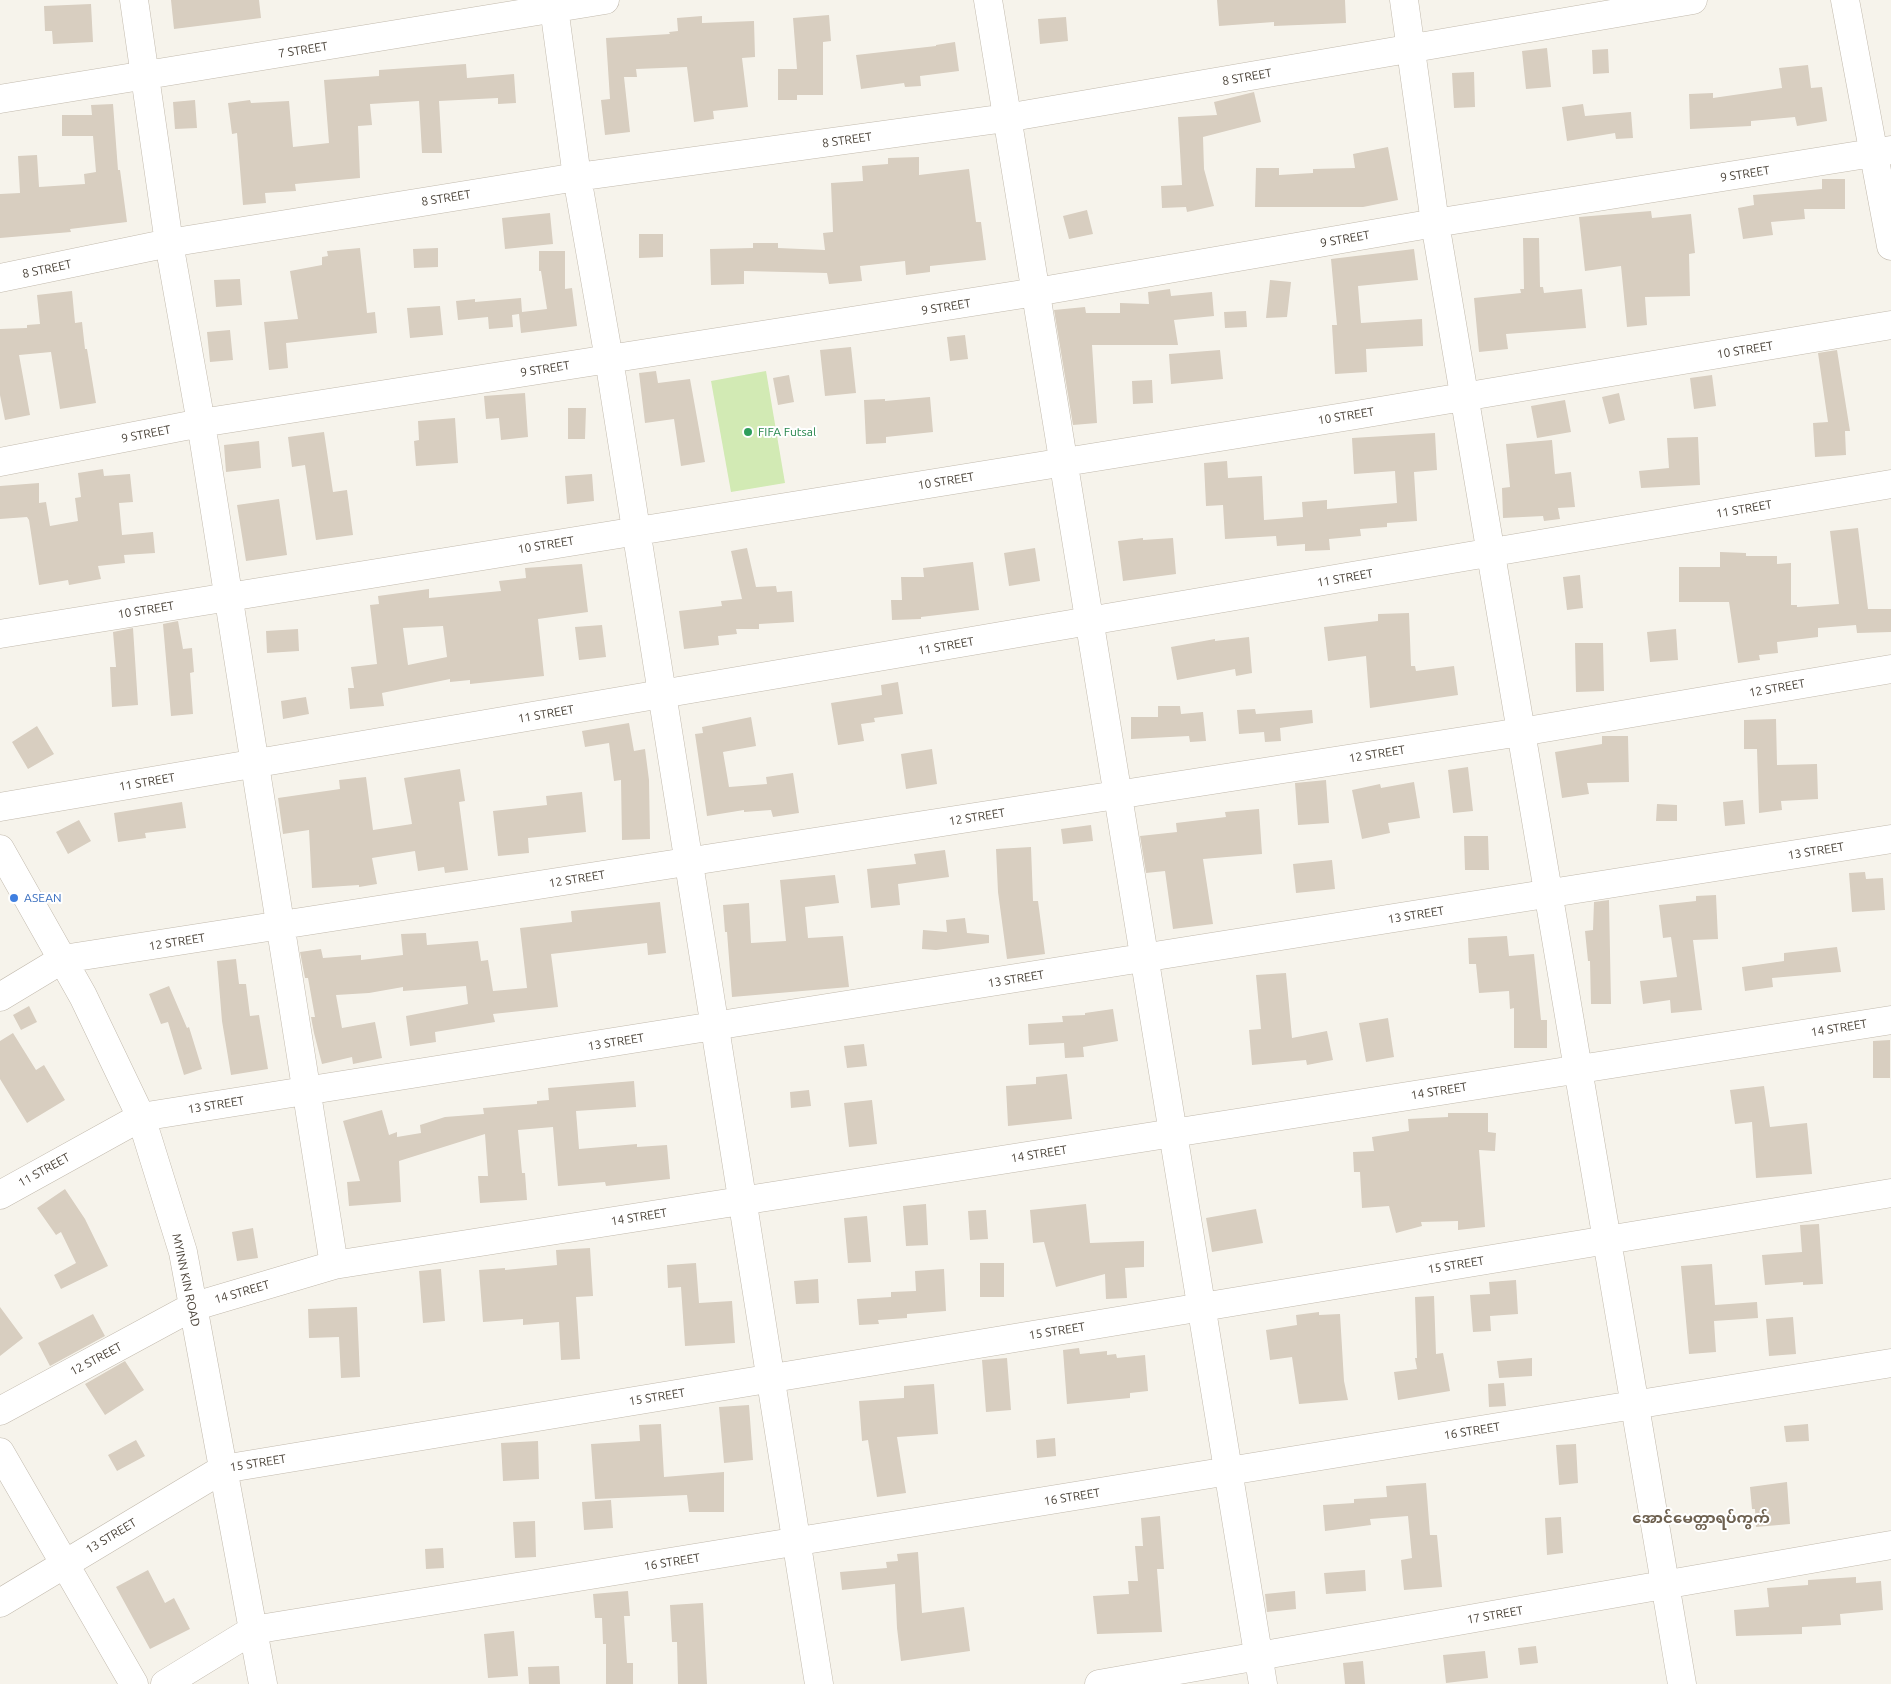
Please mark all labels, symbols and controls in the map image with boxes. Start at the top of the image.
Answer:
street label: 7 STREET [277,39,329,61]
street label: 8 STREET [1221,66,1273,88]
street label: 8 STREET [821,129,873,151]
street label: 9 STREET [1719,163,1771,185]
street label: 8 STREET [420,187,472,209]
street label: 9 STREET [1319,228,1371,250]
street label: 8 STREET [21,257,73,281]
street label: 9 STREET [920,296,972,318]
street label: 10 STREET [1716,338,1774,362]
street label: 9 STREET [519,358,571,380]
street label: 10 STREET [1317,404,1375,428]
street label: 9 STREET [120,422,172,446]
place label: FIFA Futsal [758,425,816,439]
marker: FIFA Futsal [742,426,754,438]
street label: 10 STREET [917,469,975,493]
street label: 11 STREET [1715,497,1773,521]
street label: 10 STREET [517,533,575,557]
street label: 11 STREET [1316,566,1374,590]
street label: 10 STREET [117,598,175,622]
street label: 11 STREET [917,634,975,658]
street label: 12 STREET [1748,676,1806,700]
street label: 11 STREET [517,702,575,726]
street label: 12 STREET [1348,742,1406,766]
street label: 11 STREET [118,770,176,794]
street label: 12 STREET [948,805,1006,829]
street label: 13 STREET [1787,839,1845,863]
street label: 12 STREET [548,867,606,891]
place label: ASEAN [24,891,62,905]
marker: ASEAN [8,892,20,904]
street label: 13 STREET [1387,903,1445,927]
street label: 12 STREET [148,930,206,954]
street label: 13 STREET [987,967,1045,991]
street label: 14 STREET [1810,1016,1868,1040]
street label: 13 STREET [587,1030,645,1054]
street label: 14 STREET [1410,1079,1468,1103]
street label: 13 STREET [187,1093,245,1117]
street label: 14 STREET [1010,1142,1068,1166]
street label: 11 STREET [16,1150,72,1190]
street label: 14 STREET [610,1205,668,1229]
street label: MYINN KIN ROAD [169,1232,203,1328]
street label: 15 STREET [1427,1253,1485,1277]
street label: 14 STREET [213,1277,271,1307]
street label: 15 STREET [1028,1319,1086,1343]
street label: 12 STREET [68,1339,124,1379]
street label: 15 STREET [628,1385,686,1409]
street label: 16 STREET [1443,1419,1501,1443]
street label: 15 STREET [229,1451,287,1475]
street label: 16 STREET [1043,1485,1101,1509]
district label: အောင်မေတ္တာရပ်ကွက် [1632,1509,1770,1527]
street label: 13 STREET [83,1515,139,1557]
street label: 16 STREET [643,1550,701,1574]
street label: 17 STREET [1466,1603,1524,1627]

